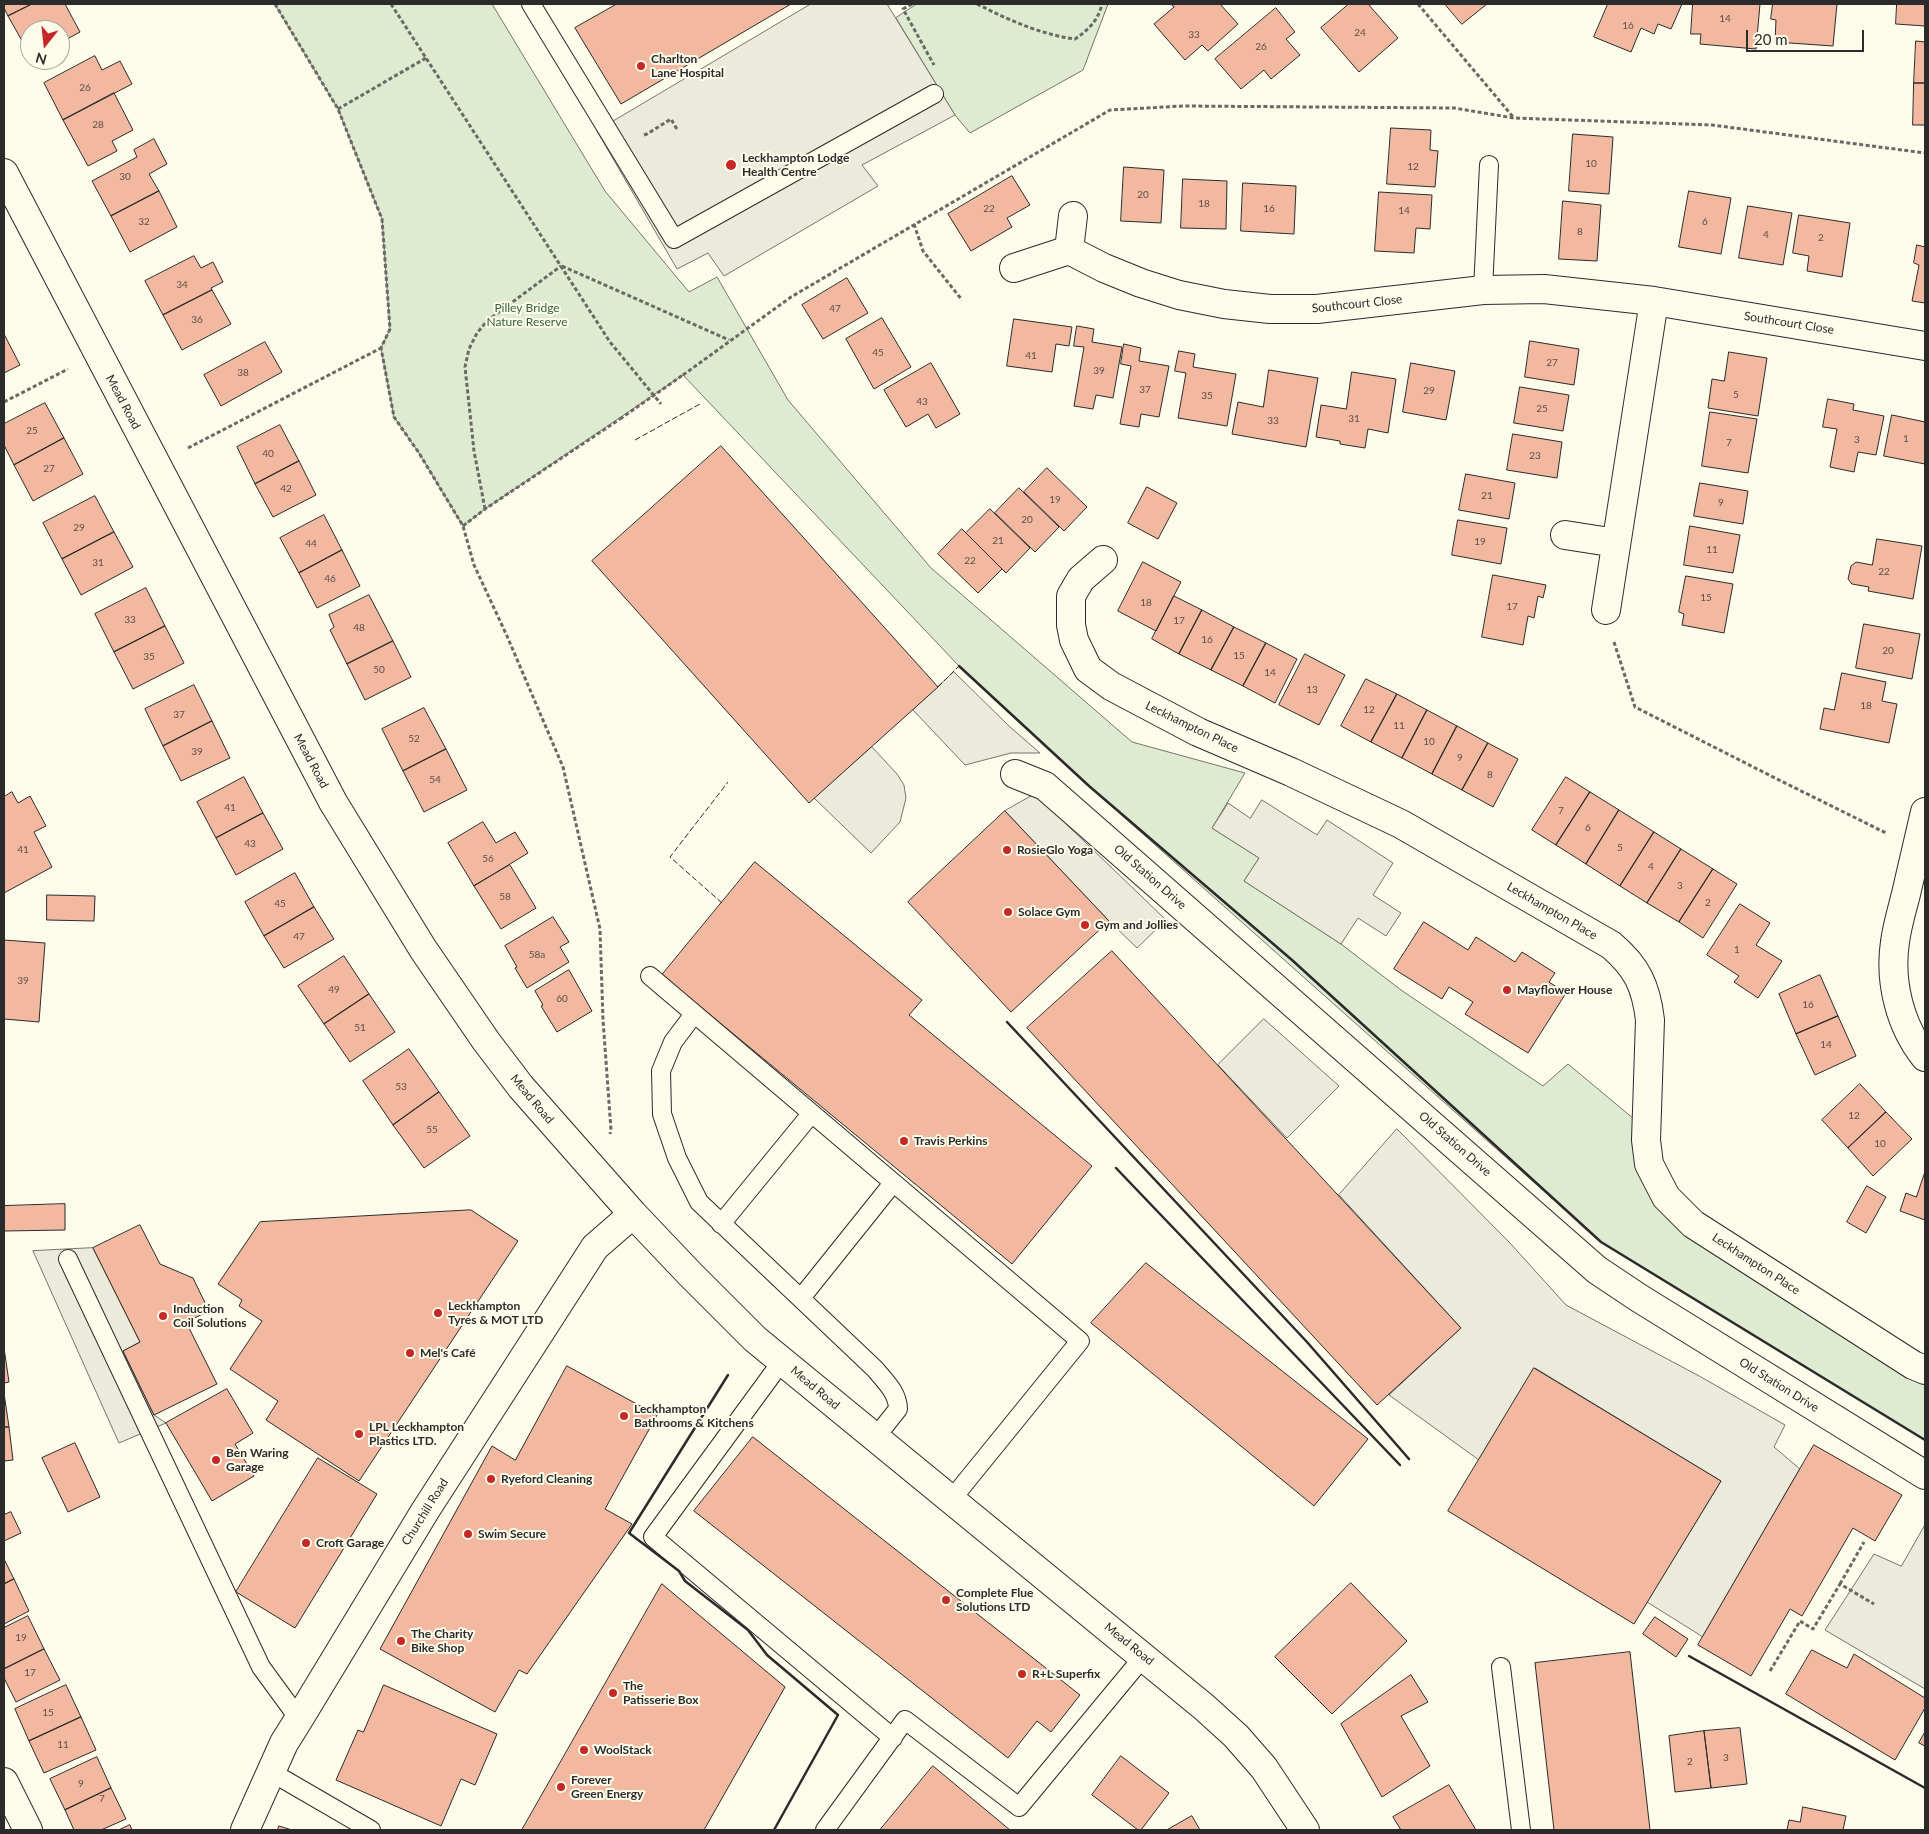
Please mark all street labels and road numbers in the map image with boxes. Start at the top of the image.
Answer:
street label: Southcourt Close [1311,292,1403,316]
street label: Southcourt Close [1743,309,1835,337]
street label: Mead Road [103,372,143,432]
street label: Leckhampton Place [1143,698,1241,756]
street label: Mead Road [291,731,331,791]
street label: Old Station Drive [1111,842,1189,912]
street label: Leckhampton Place [1504,879,1600,943]
street label: Mead Road [507,1072,557,1126]
street label: Old Station Drive [1416,1109,1494,1179]
street label: Leckhampton Place [1709,1230,1803,1298]
street label: Old Station Drive [1737,1355,1821,1415]
street label: Mead Road [788,1363,842,1413]
street label: Churchill Road [399,1476,451,1548]
street label: Mead Road [1101,1620,1157,1668]

